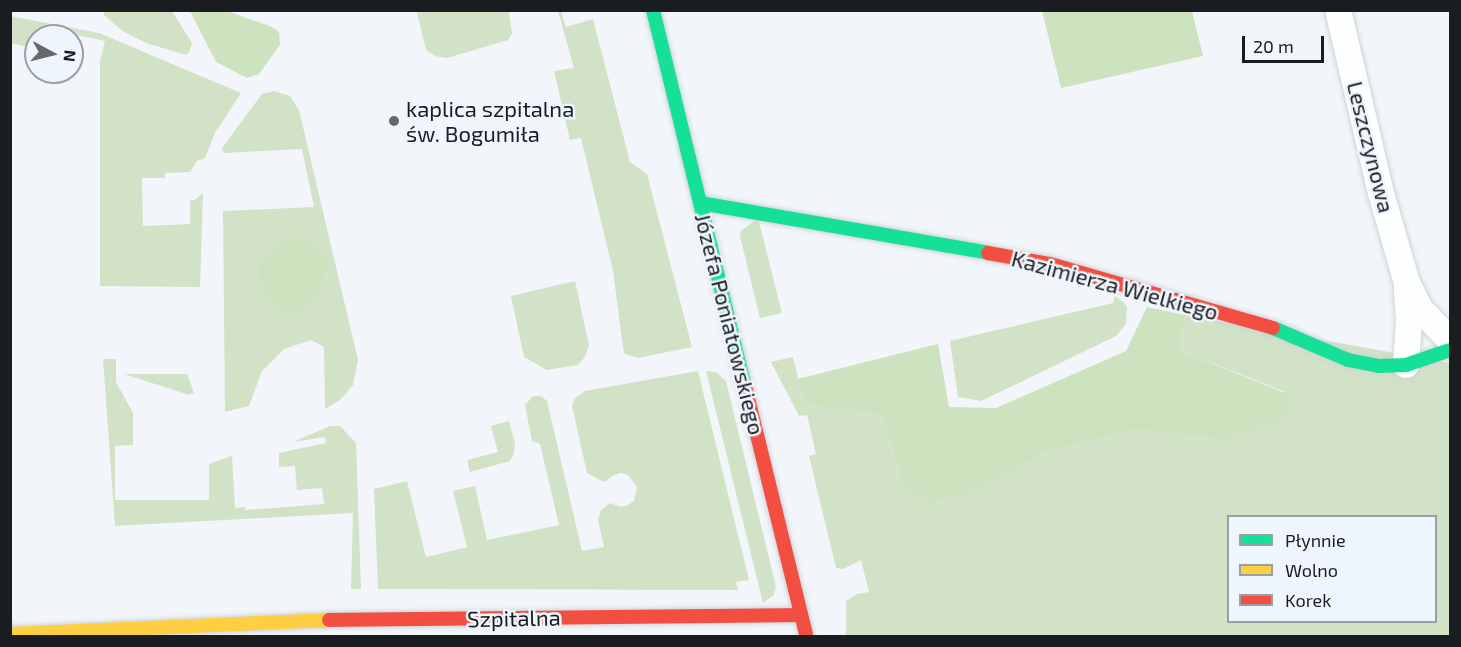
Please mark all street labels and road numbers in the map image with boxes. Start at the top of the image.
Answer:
street label: Leszczynowa [1342,79,1400,215]
street label: Józefa Poniatowskiego [690,211,770,437]
street label: Kazimierza Wielkiego [1009,245,1221,325]
street label: Szpitalna [467,604,561,632]

